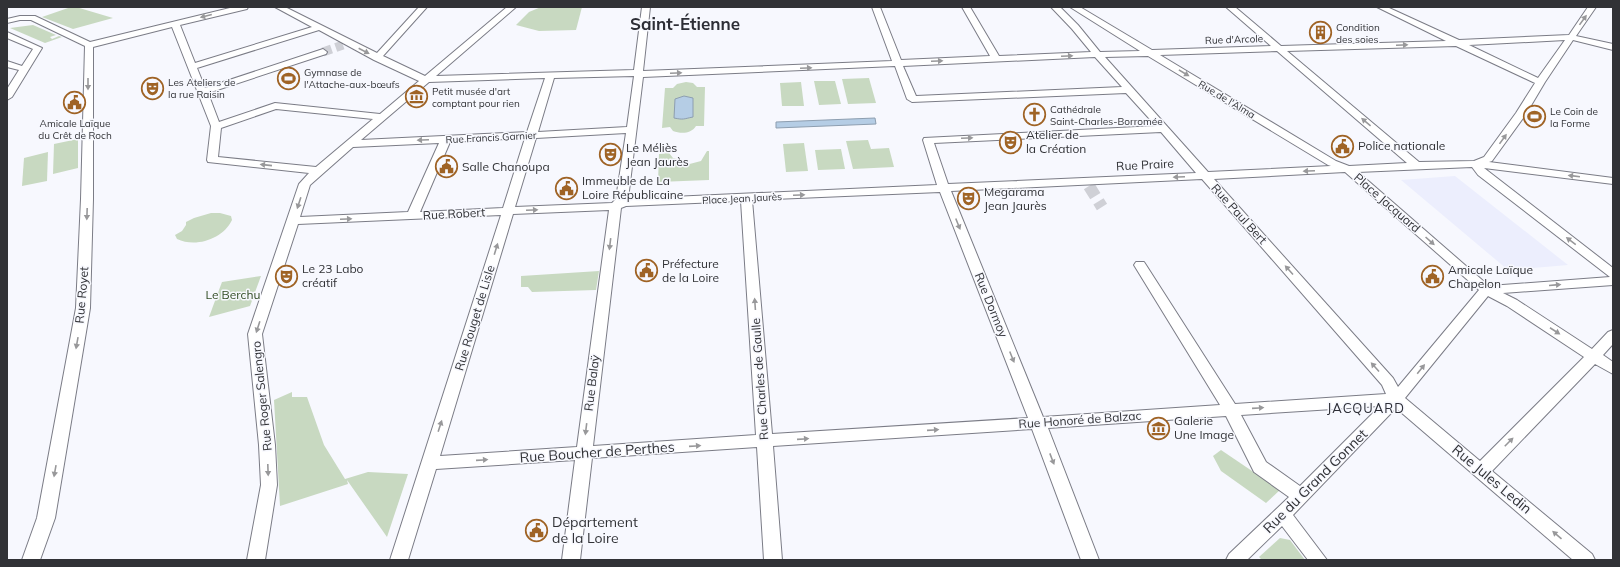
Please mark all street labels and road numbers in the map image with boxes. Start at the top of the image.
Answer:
street label: Rue d'Arcole [1205,32,1263,47]
street label: Rue de l'Alma [1196,77,1257,121]
street label: Rue Francis Garnier [445,129,537,146]
street label: Rue Praire [1116,155,1174,174]
street label: Place Jacquard [1351,170,1424,236]
street label: Rue Paul Bert [1208,180,1270,247]
street label: Place Jean Jaurès [702,190,782,207]
street label: Rue Robert [422,204,486,223]
street label: Rue Rouget de Lisle [451,263,498,372]
street label: Rue Royet [72,266,91,324]
street label: Rue Dormoy [972,270,1012,340]
street label: Rue Charles de Gaulle [748,318,771,440]
street label: Rue Roger Salengro [248,340,275,452]
street label: Rue Balaÿ [581,353,602,412]
street label: Rue Honoré de Balzac [1018,408,1142,431]
street label: Rue du Grand Gonnet [1259,425,1371,537]
street label: Rue Boucher de Perthes [519,438,675,466]
street label: Rue Jules Ledin [1449,440,1535,518]

